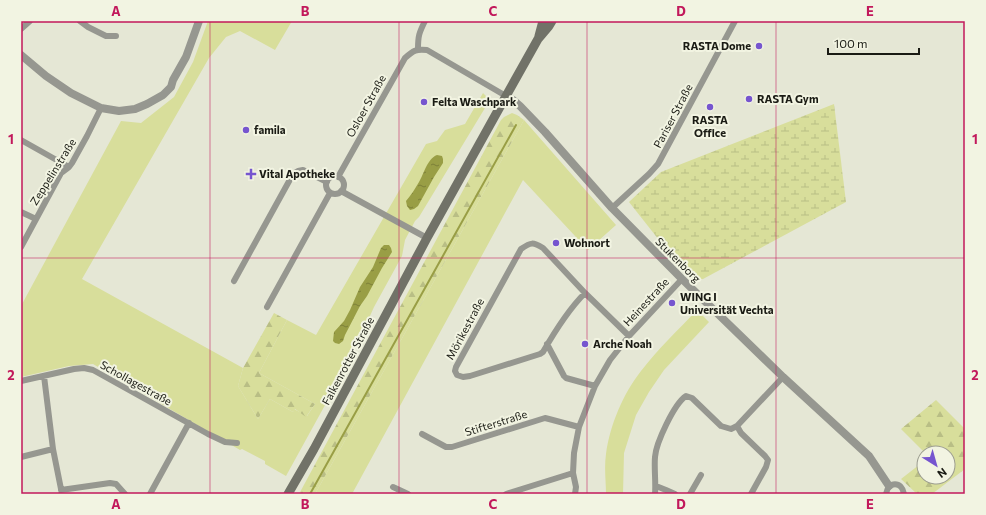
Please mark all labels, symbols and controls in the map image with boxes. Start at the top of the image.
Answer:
text: A [111,3,121,19]
text: B [301,3,310,19]
text: C [489,3,498,19]
text: D [676,3,686,19]
text: E [866,3,874,19]
scale bar [828,30,919,56]
text: 100 m [834,36,868,50]
place label: RASTA Dome [683,39,751,52]
marker: RASTA Dome [754,41,764,51]
street label: Osloer Straße [343,72,388,139]
street label: Pariser Straße [650,81,695,150]
place label: RASTA Gym [757,92,819,105]
marker: RASTA Gym [744,94,754,104]
place label: Felta Waschpark [432,95,517,108]
marker: Felta Waschpark [419,97,429,107]
marker: RASTA Office [705,102,715,112]
place label: RASTA Office [692,113,728,139]
place label: famila [254,123,286,136]
marker: famila [241,125,251,135]
text: 1 [8,131,14,147]
text: 1 [972,131,978,147]
street label: Zeppelinstraße [27,136,78,207]
place label: Vital Apotheke [259,167,335,180]
marker: Vital Apotheke [246,169,256,179]
street label: Stukenborg [653,234,704,285]
place label: Wohnort [564,236,610,249]
marker: Wohnort [551,238,561,248]
street label: Heinestraße [620,275,671,328]
place label: WING I Universität Vechta [680,290,774,316]
street label: Mörikestraße [443,296,486,362]
marker: WING I Universität Vechta [667,298,677,308]
street label: Falkenrotter Straße [319,314,376,407]
place label: Arche Noah [593,337,652,350]
marker: Arche Noah [580,339,590,349]
street label: Schollagestraße [98,358,174,408]
text: 2 [7,367,15,383]
text: 2 [971,367,979,383]
street label: Stifterstraße [463,407,529,438]
north arrow [916,445,956,485]
text: N [935,466,950,481]
text: A [111,496,121,512]
text: B [301,496,310,512]
text: C [489,496,498,512]
text: D [676,496,686,512]
text: E [866,496,874,512]

